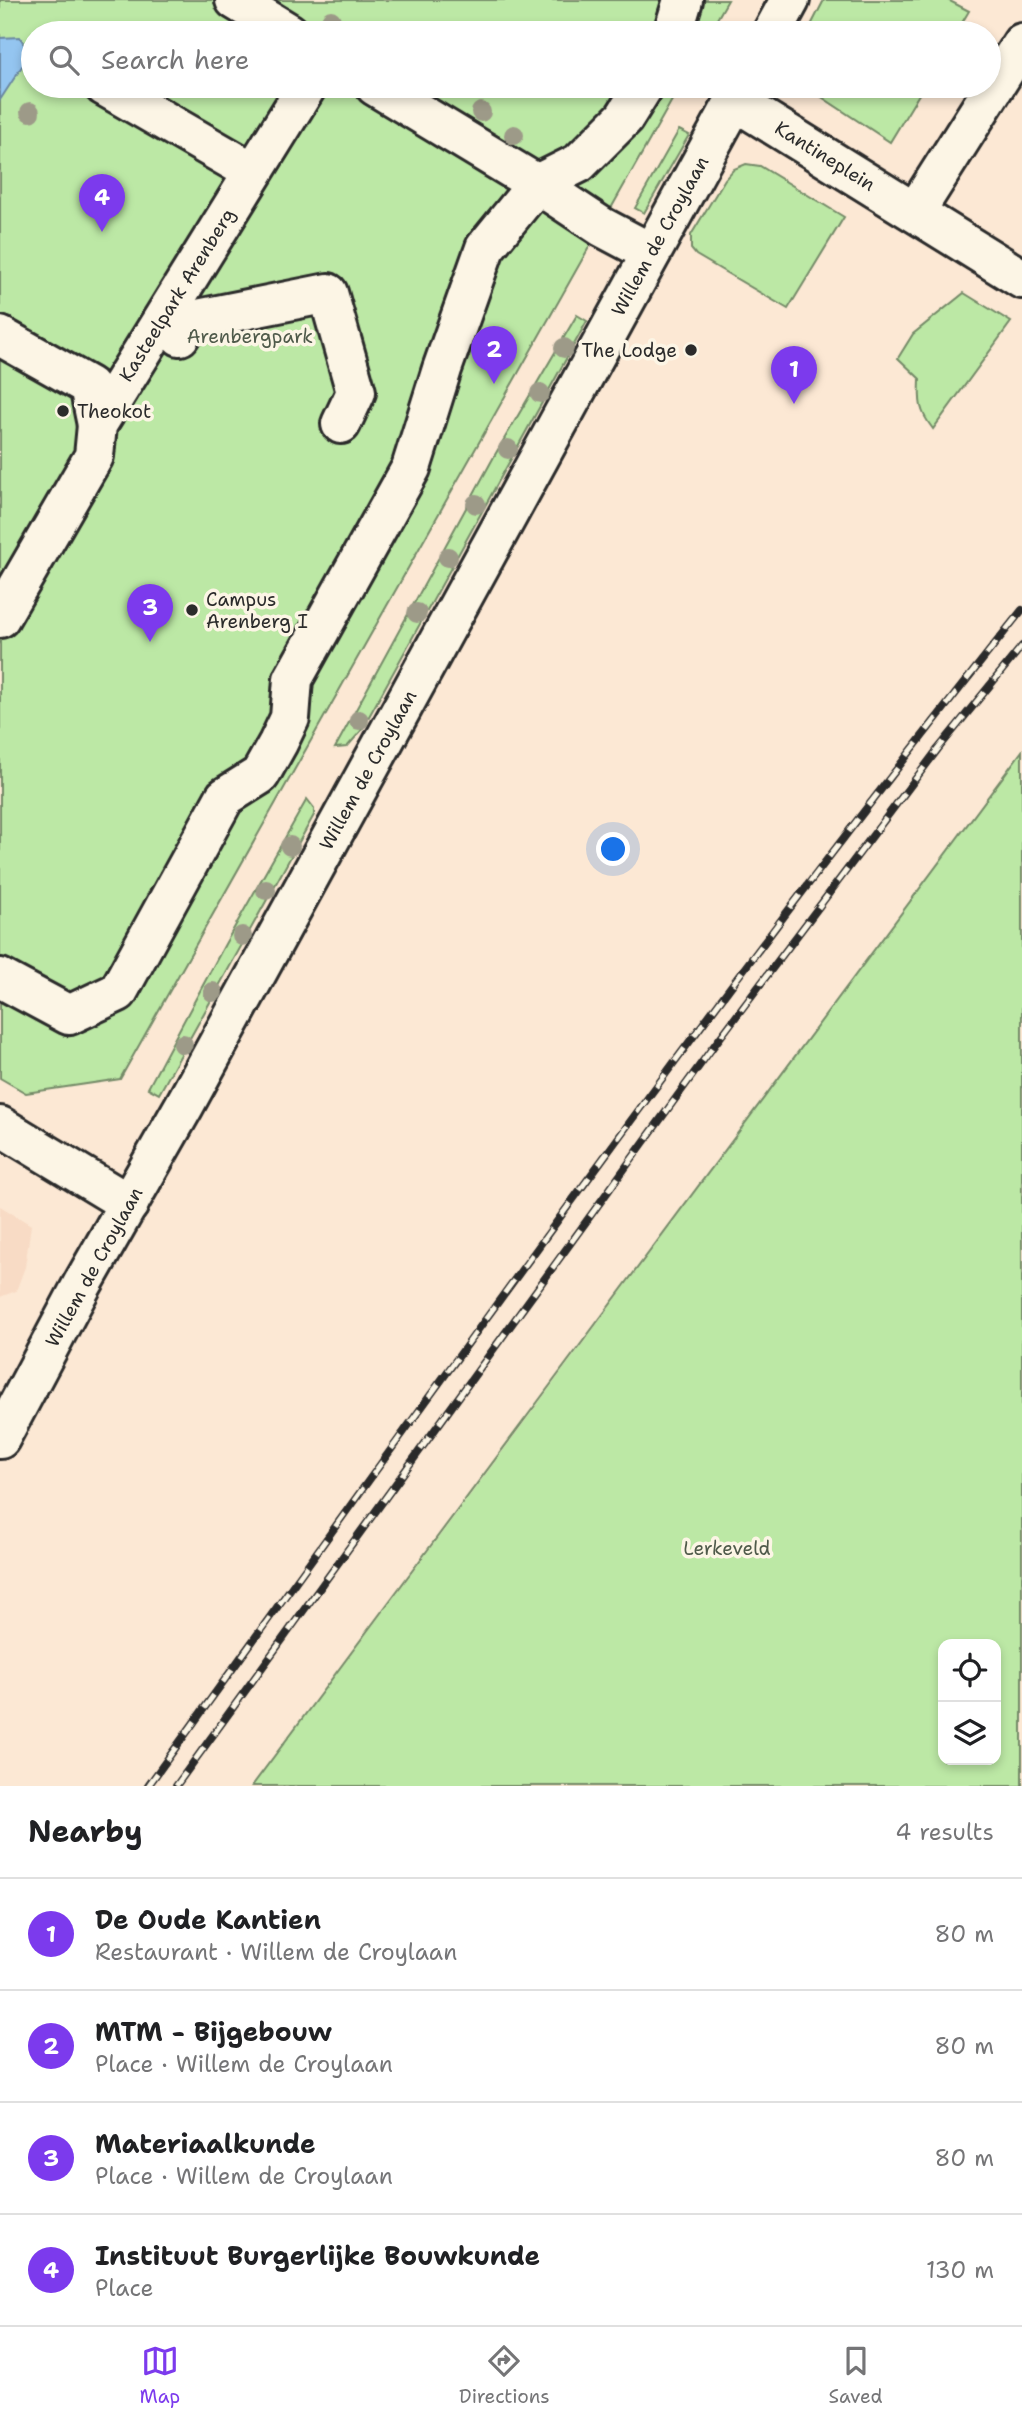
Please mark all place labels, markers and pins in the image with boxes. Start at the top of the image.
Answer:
pin: 4 [79,174,125,232]
pin: 2 [471,326,517,384]
place label: The Lodge [582,338,677,363]
marker: The Lodge [683,342,699,358]
pin: 1 [771,346,817,404]
place label: Theokot [77,399,151,424]
marker: Theokot [55,403,71,419]
pin: 3 [127,584,173,642]
place label: Campus Arenberg I [206,587,308,634]
marker: Campus Arenberg I [184,602,200,618]

